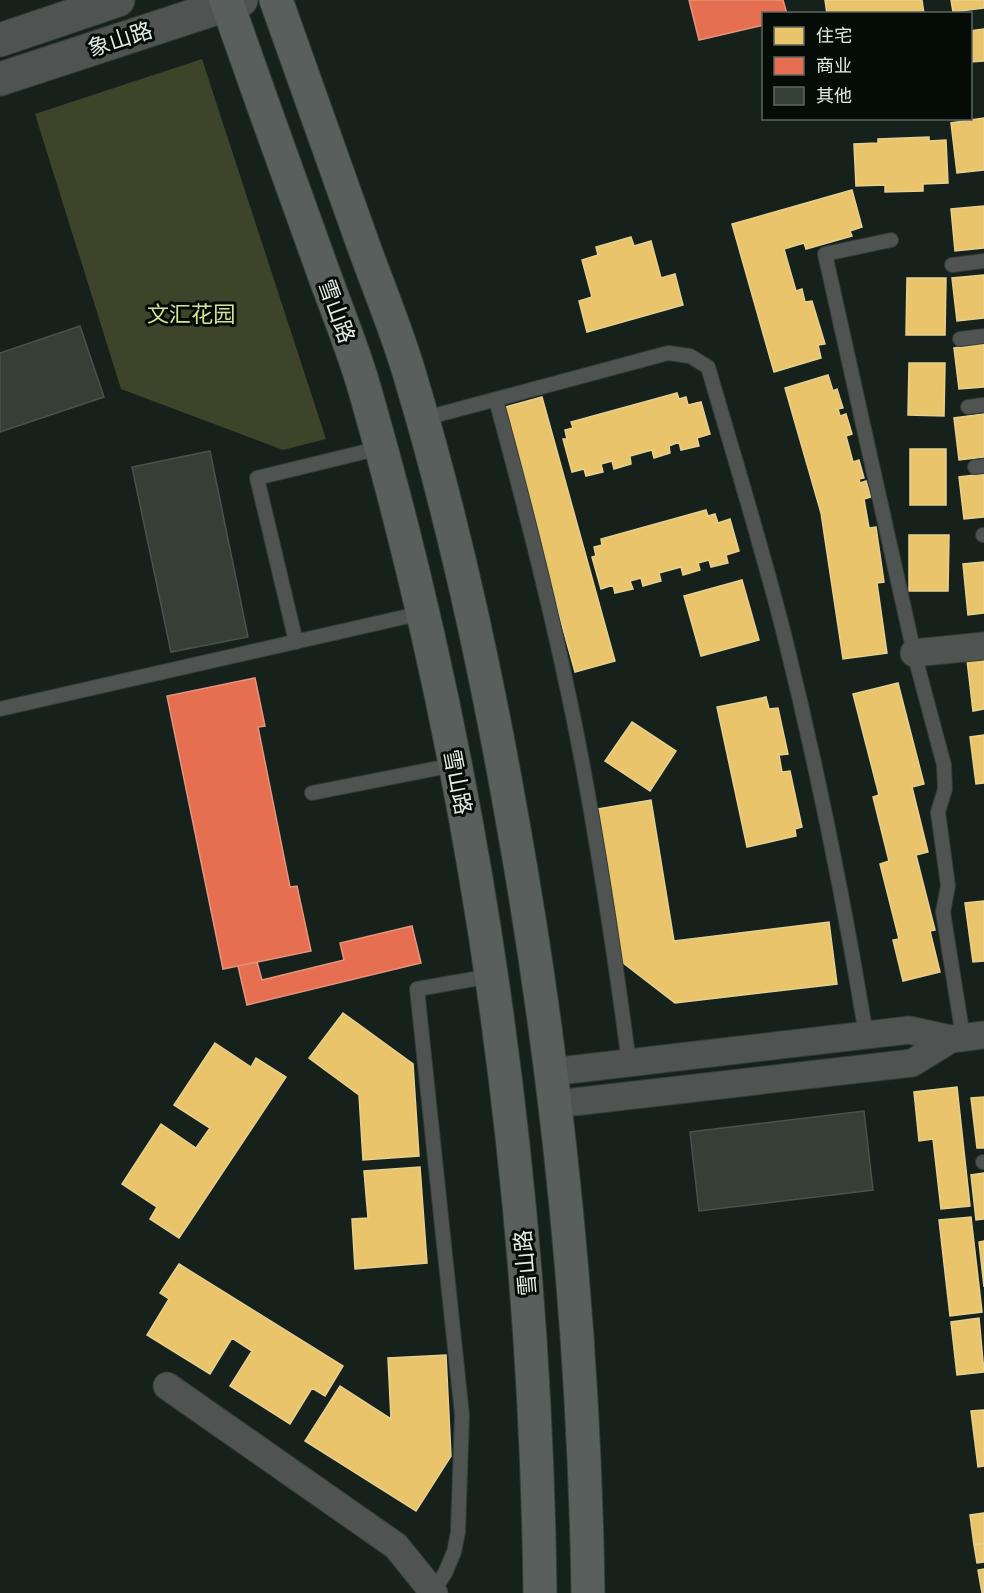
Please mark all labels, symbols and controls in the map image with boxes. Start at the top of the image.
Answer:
legend [762,12,972,120]
street label: 象山路 [85,17,156,63]
text: 住宅 [816,26,852,47]
text: 商业 [816,56,852,77]
text: 其他 [816,86,852,107]
street label: 雪山路 [312,276,360,347]
park label: 文汇花园 [147,302,235,329]
street label: 雪山路 [437,747,476,817]
street label: 雪山路 [510,1229,543,1297]

